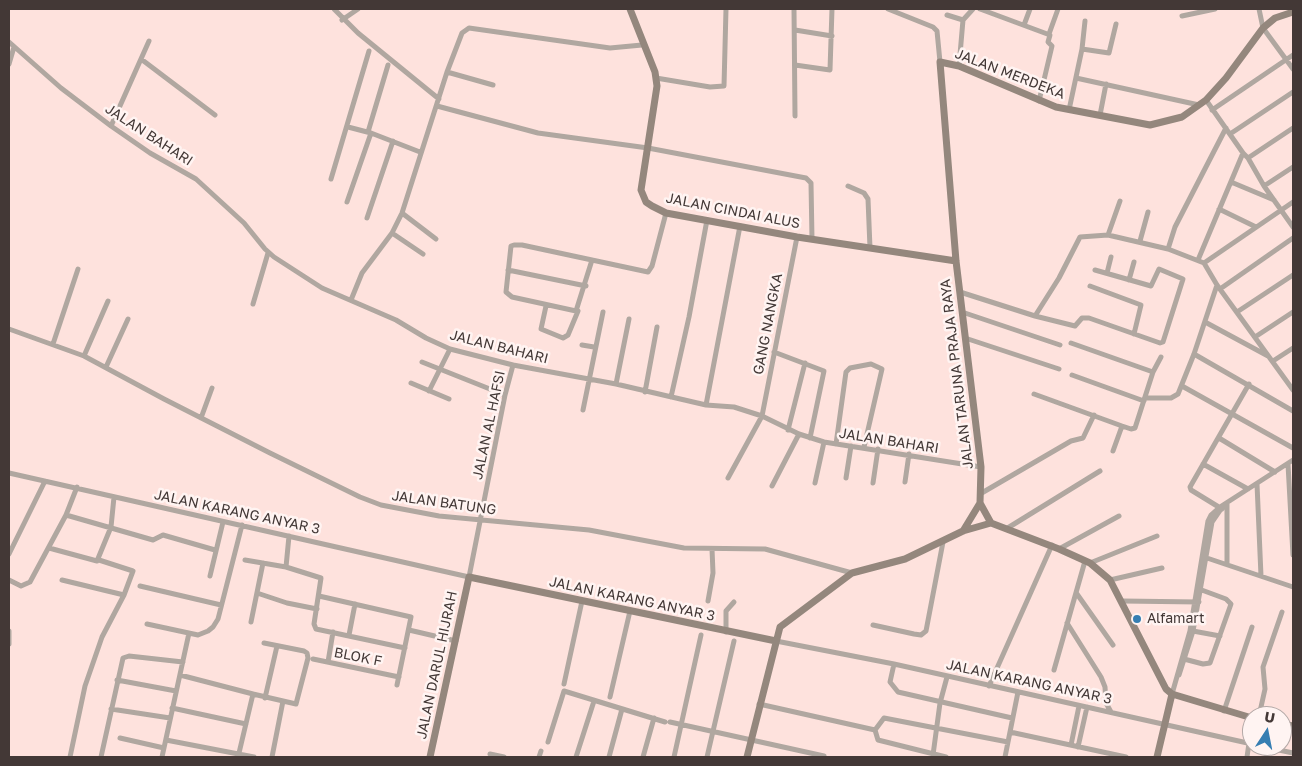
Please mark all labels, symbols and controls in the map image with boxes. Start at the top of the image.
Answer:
street label: JALAN MERDEKA [953,45,1067,103]
street label: JALAN BAHARI [102,100,196,170]
street label: JALAN CINDAI ALUS [665,190,801,232]
street label: GANG NANGKA [750,272,786,376]
street label: JALAN TARUNA PRAJA RAYA [937,278,977,470]
street label: JALAN BAHARI [448,327,550,367]
street label: JALAN AL HAFSI [469,369,509,481]
street label: JALAN BAHARI [838,425,940,457]
street label: JALAN KARANG ANYAR 3 [153,486,321,538]
street label: JALAN BATUNG [391,487,497,519]
street label: JALAN KARANG ANYAR 3 [548,573,716,625]
street label: JALAN DARUL HIJRAH [413,589,461,741]
place label: Alfamart [1147,611,1205,627]
marker: Alfamart [1131,613,1143,625]
street label: BLOK F [333,644,383,670]
street label: JALAN KARANG ANYAR 3 [945,656,1113,708]
north arrow [1242,706,1292,756]
text: U [1263,707,1276,726]

